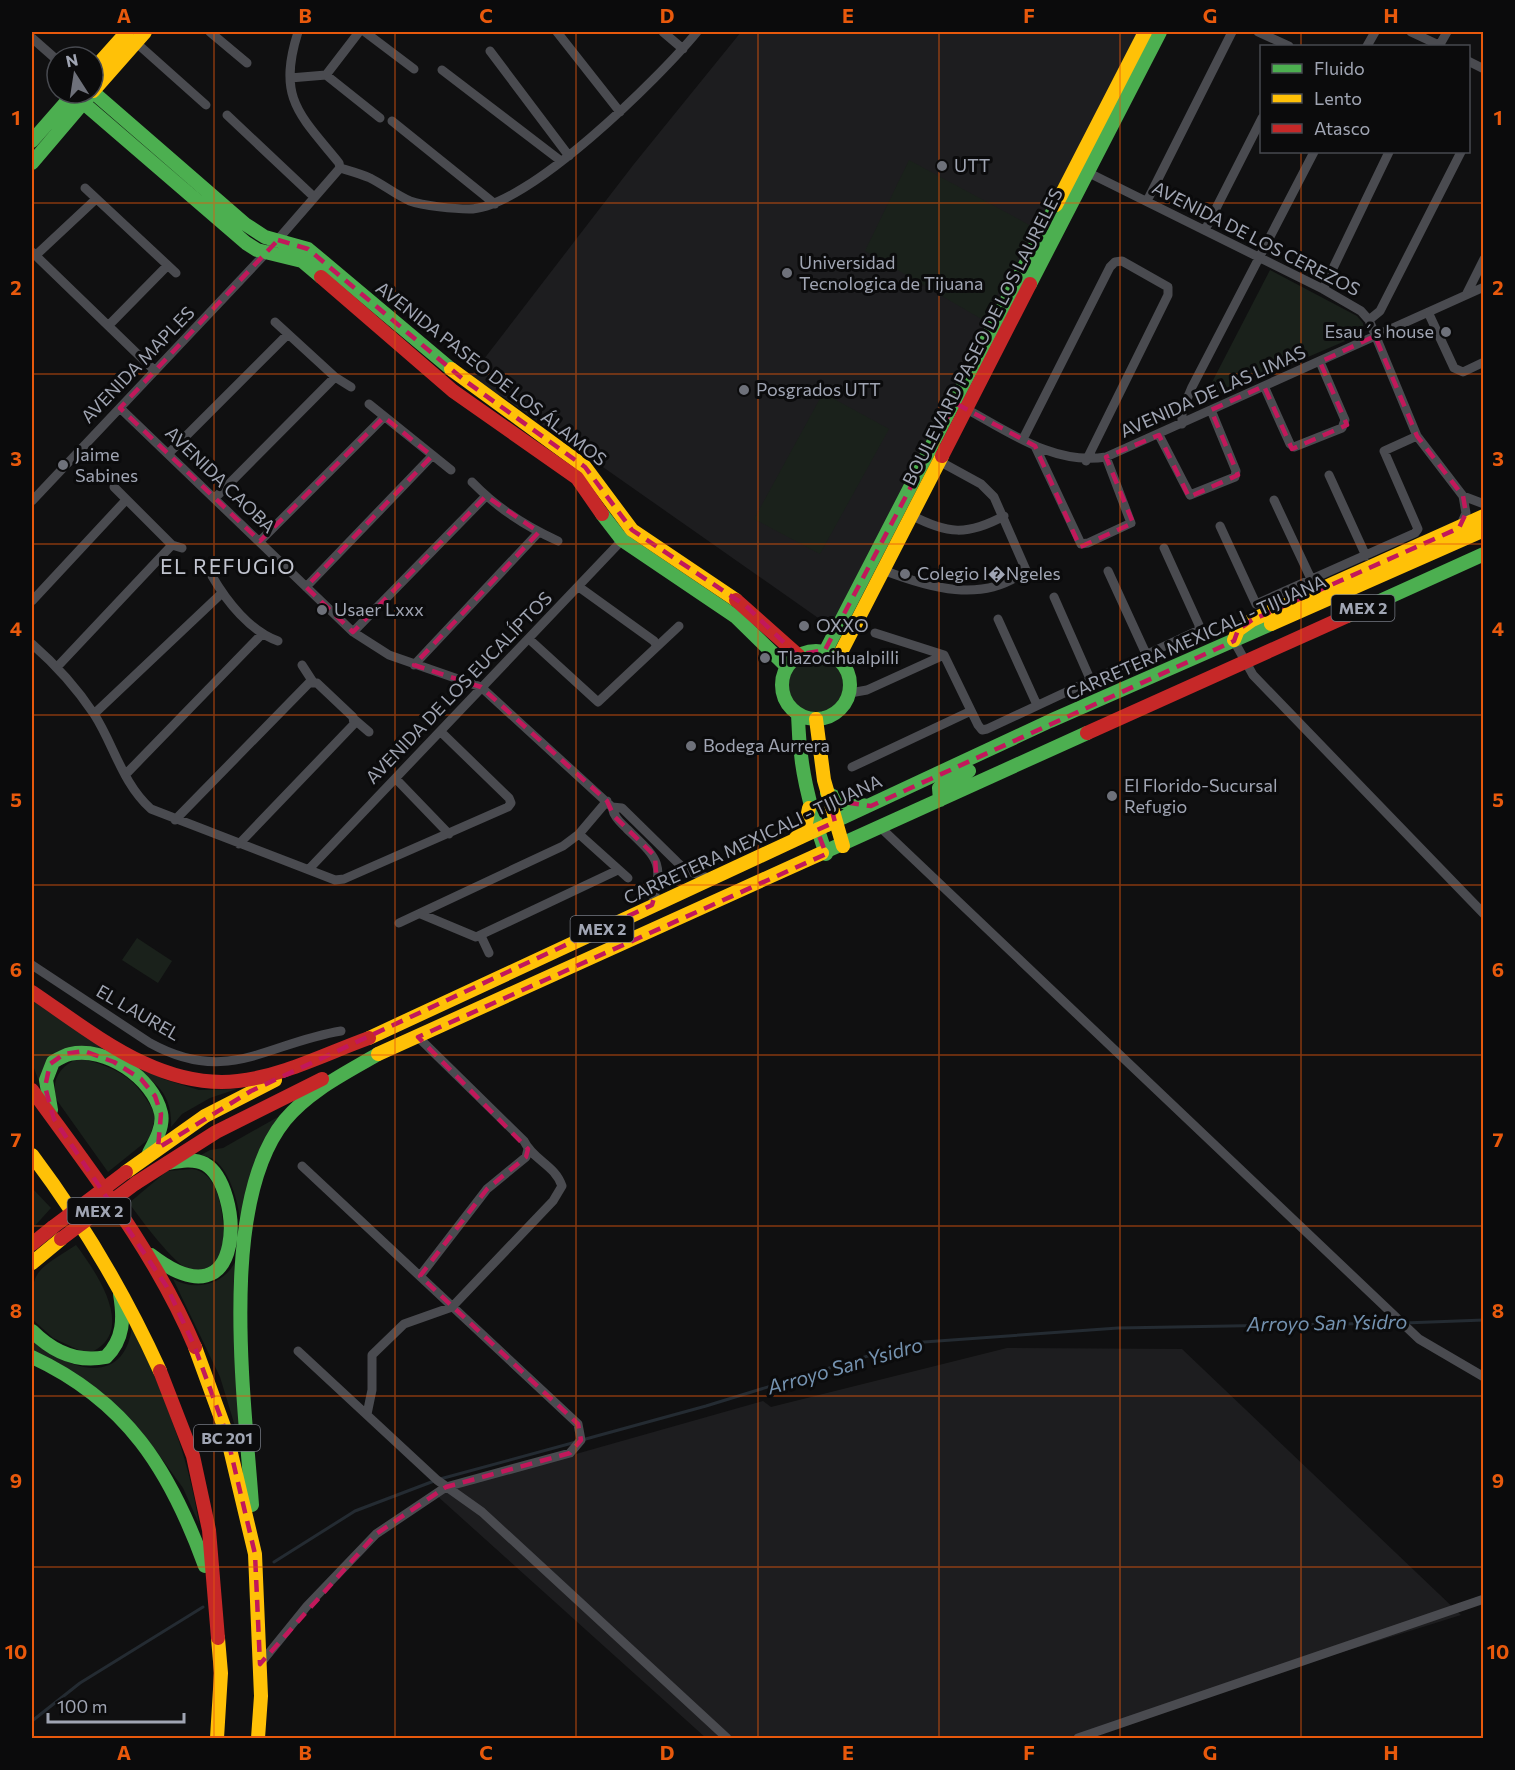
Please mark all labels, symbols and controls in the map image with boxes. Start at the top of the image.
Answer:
text: A [117,3,131,27]
text: B [298,3,312,27]
text: C [479,3,493,27]
text: D [660,3,674,27]
text: E [842,3,854,27]
text: F [1023,3,1035,27]
text: G [1203,3,1217,27]
text: H [1384,3,1399,27]
north arrow [45,45,105,105]
legend [1260,45,1470,153]
text: N [64,49,80,70]
text: Fluido [1314,57,1365,79]
text: Lento [1314,87,1362,109]
text: 1 [11,105,21,129]
text: 1 [1493,105,1503,129]
text: Atasco [1314,117,1370,139]
place label: UTT [954,154,990,176]
marker: UTT [935,159,949,173]
street label: AVENIDA DE LOS CEREZOS [1149,176,1364,300]
street label: BOULEVARD PASEO DE LOS LAURELES [897,184,1067,489]
place label: Universidad Tecnologica de Tijuana [799,251,983,294]
marker: Universidad Tecnologica de Tijuana [780,266,794,280]
text: 2 [10,275,22,299]
text: 2 [1492,275,1504,299]
street label: AVENIDA PASEO DE LOS ÁLAMOS [372,276,611,470]
street label: AVENIDA MAPLES [76,301,199,427]
place label: Esau´s house [1324,320,1434,342]
marker: Esau´s house [1439,325,1453,339]
street label: AVENIDA DE LAS LIMAS [1116,340,1309,442]
place label: Posgrados UTT [756,378,881,400]
marker: Posgrados UTT [737,383,751,397]
street label: AVENIDA CAOBA [161,421,280,537]
place label: Jaime Sabines [75,443,138,486]
text: 3 [10,446,22,470]
text: 3 [1492,446,1504,470]
marker: Jaime Sabines [56,458,70,472]
district label: EL REFUGIO [160,553,296,578]
place label: Colegio I�Ngeles [917,562,1061,584]
marker: Colegio I�Ngeles [898,567,912,581]
street label: CARRETERA MEXICALI - TIJUANA [1062,570,1329,705]
street label: AVENIDA DE LOS EUCALÍPTOS [360,587,556,788]
road number: MEX 2 [1332,595,1394,621]
place label: Usaer Lxxx [334,598,424,620]
marker: Usaer Lxxx [315,603,329,617]
place label: OXXO [816,614,869,636]
text: 4 [10,616,22,640]
text: 4 [1492,616,1504,640]
marker: OXXO [797,619,811,633]
place label: Tlazocihualpilli [777,646,899,668]
marker: Tlazocihualpilli [758,651,772,665]
place label: Bodega Aurrera [703,734,830,756]
marker: Bodega Aurrera [684,739,698,753]
street label: CARRETERA MEXICALI - TIJUANA [620,769,885,909]
place label: El Florido-Sucursal Refugio [1124,774,1278,817]
text: 5 [10,787,22,811]
text: 5 [1492,787,1504,811]
marker: El Florido-Sucursal Refugio [1105,789,1119,803]
road number: MEX 2 [570,916,634,942]
text: 6 [10,957,22,981]
text: 6 [1492,957,1504,981]
street label: EL LAUREL [93,979,184,1045]
text: 7 [11,1127,22,1151]
text: 7 [1493,1127,1504,1151]
road number: MEX 2 [68,1198,130,1224]
text: 8 [10,1298,22,1322]
text: 8 [1492,1298,1504,1322]
water label: Arroyo San Ysidro [1245,1309,1408,1335]
water label: Arroyo San Ysidro [763,1331,925,1399]
road number: BC 201 [194,1425,260,1451]
text: 9 [10,1468,22,1492]
text: 9 [1492,1468,1504,1492]
text: 10 [5,1639,27,1663]
text: 10 [1487,1639,1509,1663]
scale bar [48,1686,184,1724]
text: 100 m [57,1695,107,1717]
text: A [117,1740,131,1764]
text: B [298,1740,312,1764]
text: C [479,1740,493,1764]
text: D [660,1740,674,1764]
text: E [842,1740,854,1764]
text: F [1023,1740,1035,1764]
text: G [1203,1740,1217,1764]
text: H [1384,1740,1399,1764]

